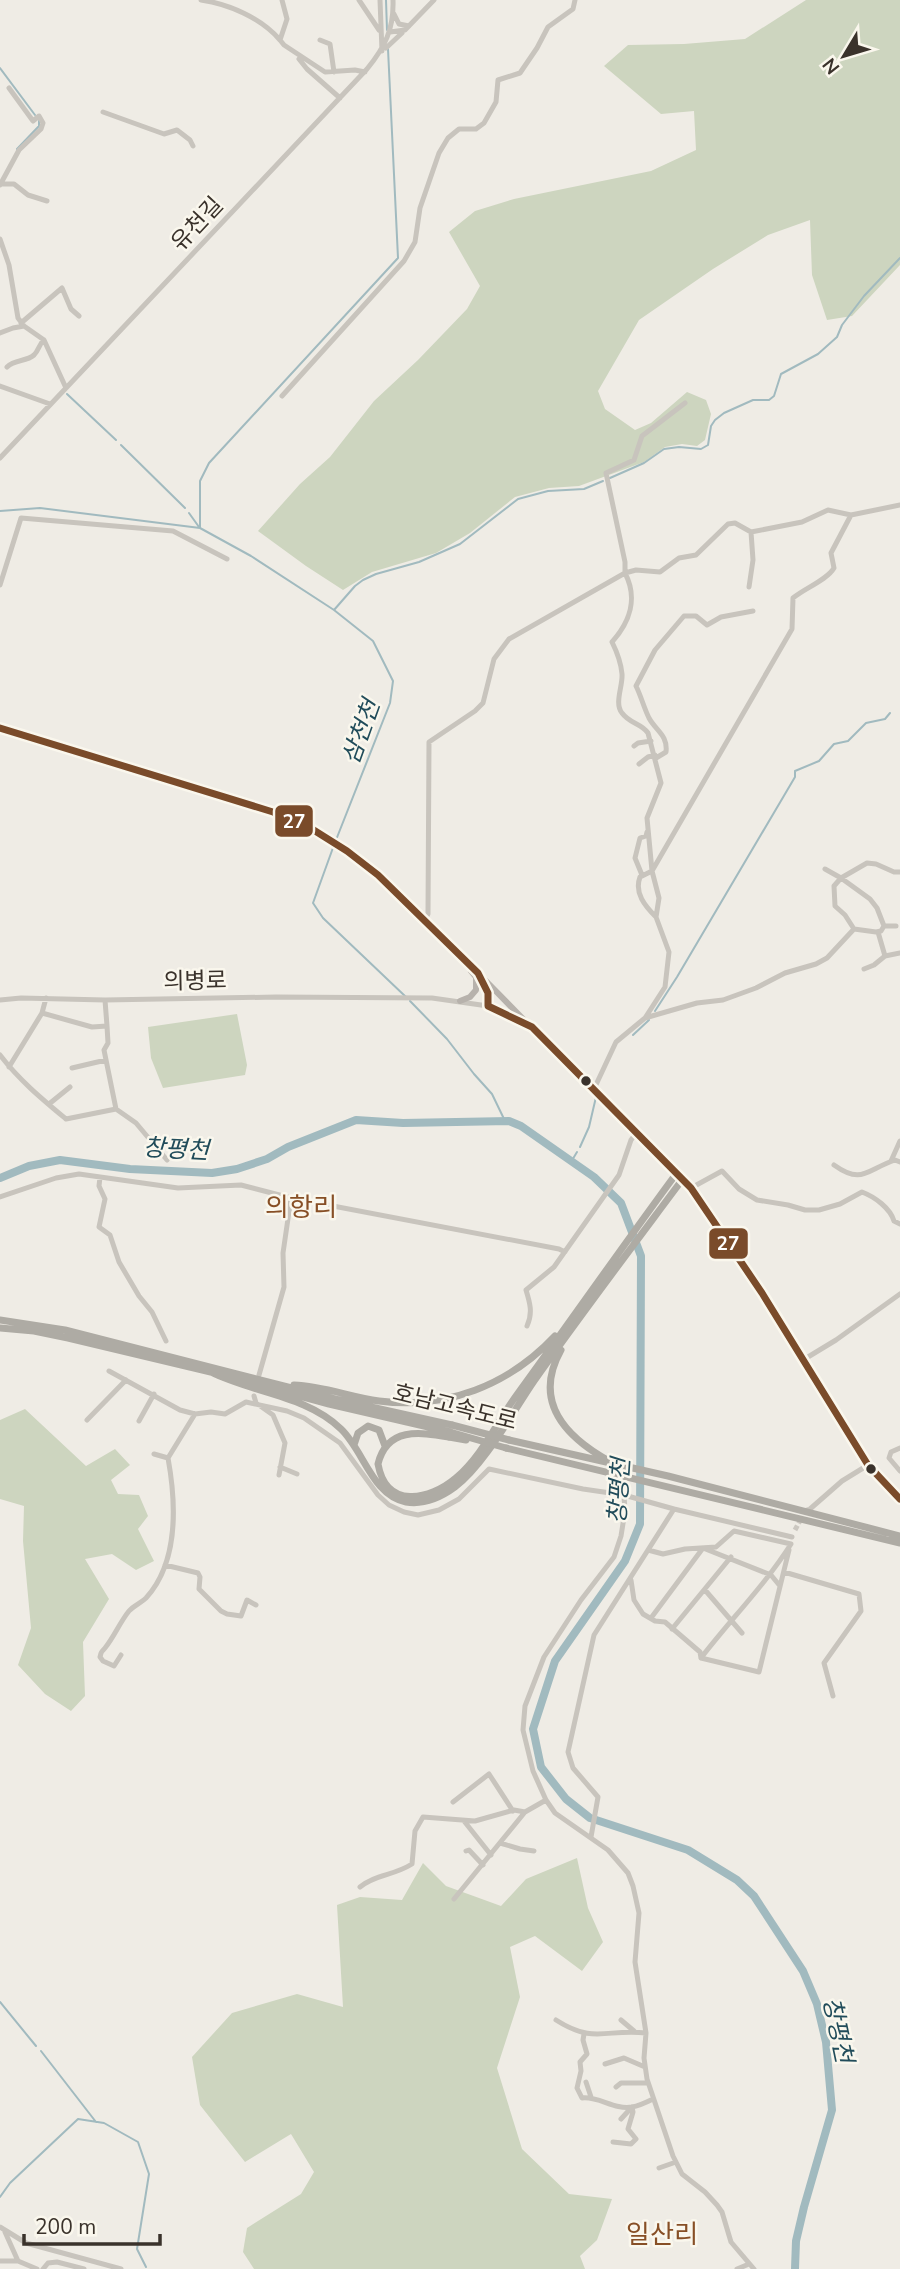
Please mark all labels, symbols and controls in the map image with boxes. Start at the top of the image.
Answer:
north arrow [809,21,879,91]
text: N [817,52,846,79]
street label: 유천길 [164,190,230,258]
water label: 삼천천 [335,693,388,769]
line badge: 27 [274,804,314,838]
text: 27 [283,809,305,835]
street label: 의병로 [163,965,227,997]
unlabelled marker [579,1074,593,1088]
water label: 창평천 [142,1131,213,1167]
district label: 의항리 [265,1190,337,1225]
line badge: 27 [708,1227,749,1260]
text: 27 [717,1231,739,1257]
street label: 호남고속도로 [390,1377,520,1437]
water label: 창평천 [601,1454,637,1525]
unlabelled marker [864,1462,878,1476]
water label: 창평천 [815,1994,861,2069]
scale bar [24,2202,161,2246]
text: 200 m [35,2213,96,2241]
district label: 일산리 [626,2217,698,2252]

